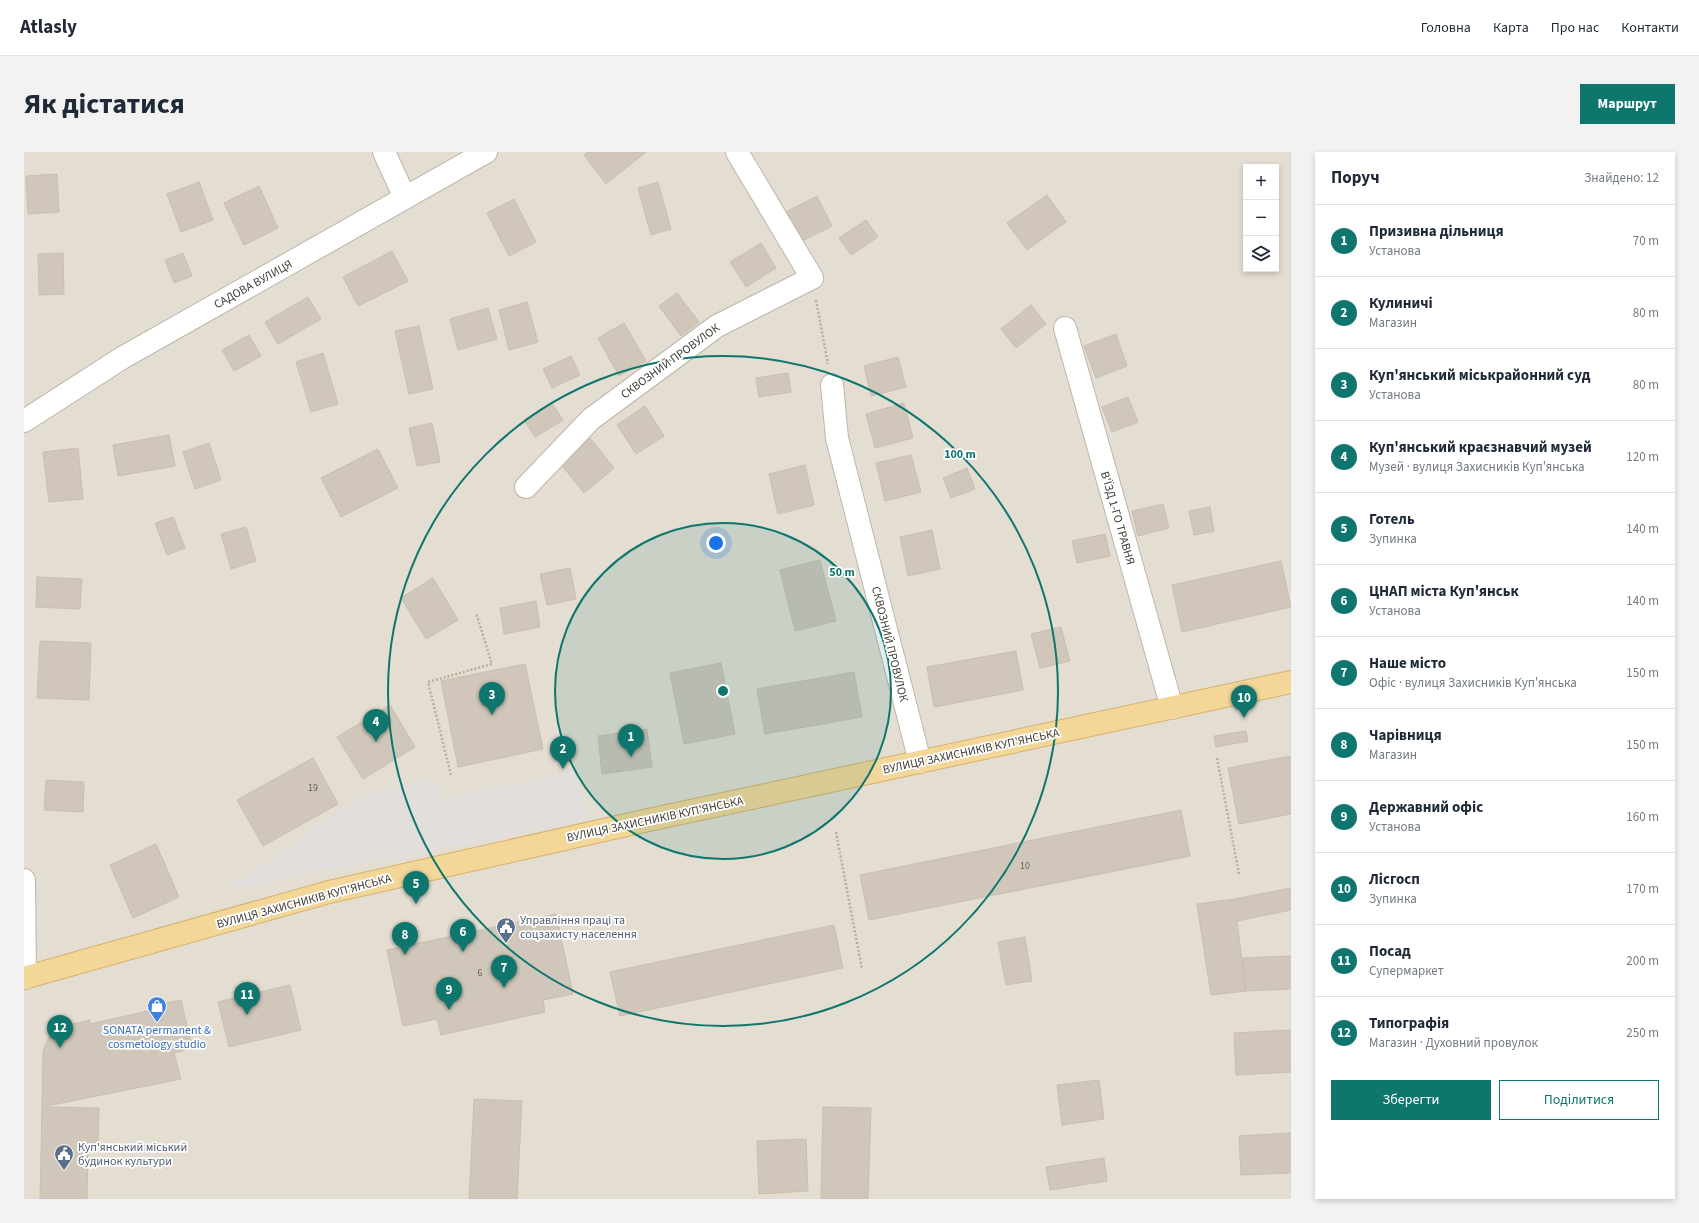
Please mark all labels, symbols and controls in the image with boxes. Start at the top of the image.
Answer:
text: Atlasly [20,14,77,41]
text: Головна [1421,18,1471,38]
text: Карта [1493,18,1529,38]
text: Про нас [1551,18,1599,38]
text: Контакти [1621,18,1679,38]
text: Як дістатися [24,84,185,124]
button: Маршрут [1580,84,1675,124]
map controls [1243,164,1279,272]
button: + [1243,164,1279,200]
text: Поруч [1331,166,1380,190]
text: Знайдено: 12 [1584,169,1659,187]
button: − [1243,200,1279,236]
text: Призивна дільниця [1369,221,1504,242]
text: 1 [1341,232,1347,250]
text: 70 m [1633,232,1659,250]
button: layers [1243,236,1279,272]
text: Установа [1369,242,1421,260]
street label: САДОВА ВУЛИЦЯ [211,256,296,313]
text: Кулиничі [1369,293,1433,314]
text: 2 [1341,304,1347,322]
text: 80 m [1633,304,1659,322]
text: Магазин [1369,314,1417,332]
street label: СКВОЗНИЙ ПРОВУЛОК [617,320,723,403]
text: Куп'янський міськрайонний суд [1369,365,1590,386]
text: 3 [1341,376,1347,394]
text: 80 m [1633,376,1659,394]
text: Установа [1369,386,1421,404]
text: Куп'янський краєзнавчий музей [1369,437,1592,458]
text: 100 m [944,446,976,463]
text: 4 [1341,448,1347,466]
text: 120 m [1626,448,1659,466]
text: Музей · вулиця Захисників Куп'янська [1369,458,1585,476]
street label: В'ЇЗД 1-ГО ТРАВНЯ [1096,469,1139,567]
text: Готель [1369,509,1415,530]
text: 5 [1341,520,1347,538]
text: 140 m [1626,520,1659,538]
text: Зупинка [1369,530,1417,548]
your location [706,533,726,553]
text: 50 m [829,564,855,581]
text: ЦНАП міста Куп'янськ [1369,581,1519,602]
street label: СКВОЗНИЙ ПРОВУЛОК [867,585,912,704]
text: 6 [1341,592,1347,610]
text: 140 m [1626,592,1659,610]
text: Установа [1369,602,1421,620]
text: Наше місто [1369,653,1446,674]
text: 7 [1341,664,1347,682]
text: 150 m [1626,664,1659,682]
text: Офіс · вулиця Захисників Куп'янська [1369,674,1577,692]
pin: 3 [479,682,505,715]
centre of rings [716,684,730,698]
pin: 10 [1231,685,1257,718]
pin: 4 [363,709,389,742]
pin: 1 [618,724,644,757]
street label: ВУЛИЦЯ ЗАХИСНИКІВ КУП'ЯНСЬКА [881,724,1062,779]
text: Чарівниця [1369,725,1442,746]
pin: 2 [550,736,576,769]
text: 8 [1341,736,1347,754]
text: 150 m [1626,736,1659,754]
text: Магазин [1369,746,1417,764]
house number: 19 [308,781,318,795]
street label: ВУЛИЦЯ ЗАХИСНИКІВ КУП'ЯНСЬКА [565,792,746,847]
text: Державний офіс [1369,797,1483,818]
text: 9 [1341,808,1347,826]
text: 160 m [1626,808,1659,826]
text: Установа [1369,818,1421,836]
house number: 10 [1020,859,1030,873]
text: Лісгосп [1369,869,1420,890]
street label: ВУЛИЦЯ ЗАХИСНИКІВ КУП'ЯНСЬКА [215,870,394,933]
pin: 5 [403,871,429,904]
text: 10 [1337,880,1351,898]
text: 170 m [1626,880,1659,898]
text: Зупинка [1369,890,1417,908]
place label: Управління праці та соцзахисту населення [520,912,637,943]
public building icon: Управління праці та соцзахисту населення [495,916,517,944]
pin: 6 [450,919,476,952]
pin: 8 [392,922,418,955]
text: Посад [1369,941,1411,962]
text: 11 [1337,952,1351,970]
text: 200 m [1626,952,1659,970]
pin: 7 [491,955,517,988]
text: Супермаркет [1369,962,1444,980]
house number: 6 [478,966,483,980]
pin: 9 [436,977,462,1010]
pin: 11 [234,982,260,1015]
shop icon: SONATA permanent & cosmetology studio [146,995,168,1023]
text: Типографія [1369,1013,1449,1034]
pin: 12 [47,1015,73,1048]
place label: SONATA permanent & cosmetology studio [103,1022,212,1053]
text: 12 [1337,1024,1351,1042]
text: 250 m [1626,1024,1659,1042]
text: Магазин · Духовний провулок [1369,1034,1538,1052]
button: Зберегти [1331,1080,1491,1120]
button: Поділитися [1499,1080,1659,1120]
place label: Куп'янський міський будинок культури [78,1139,187,1170]
public building icon: Куп'янський міський будинок культури [53,1143,75,1171]

